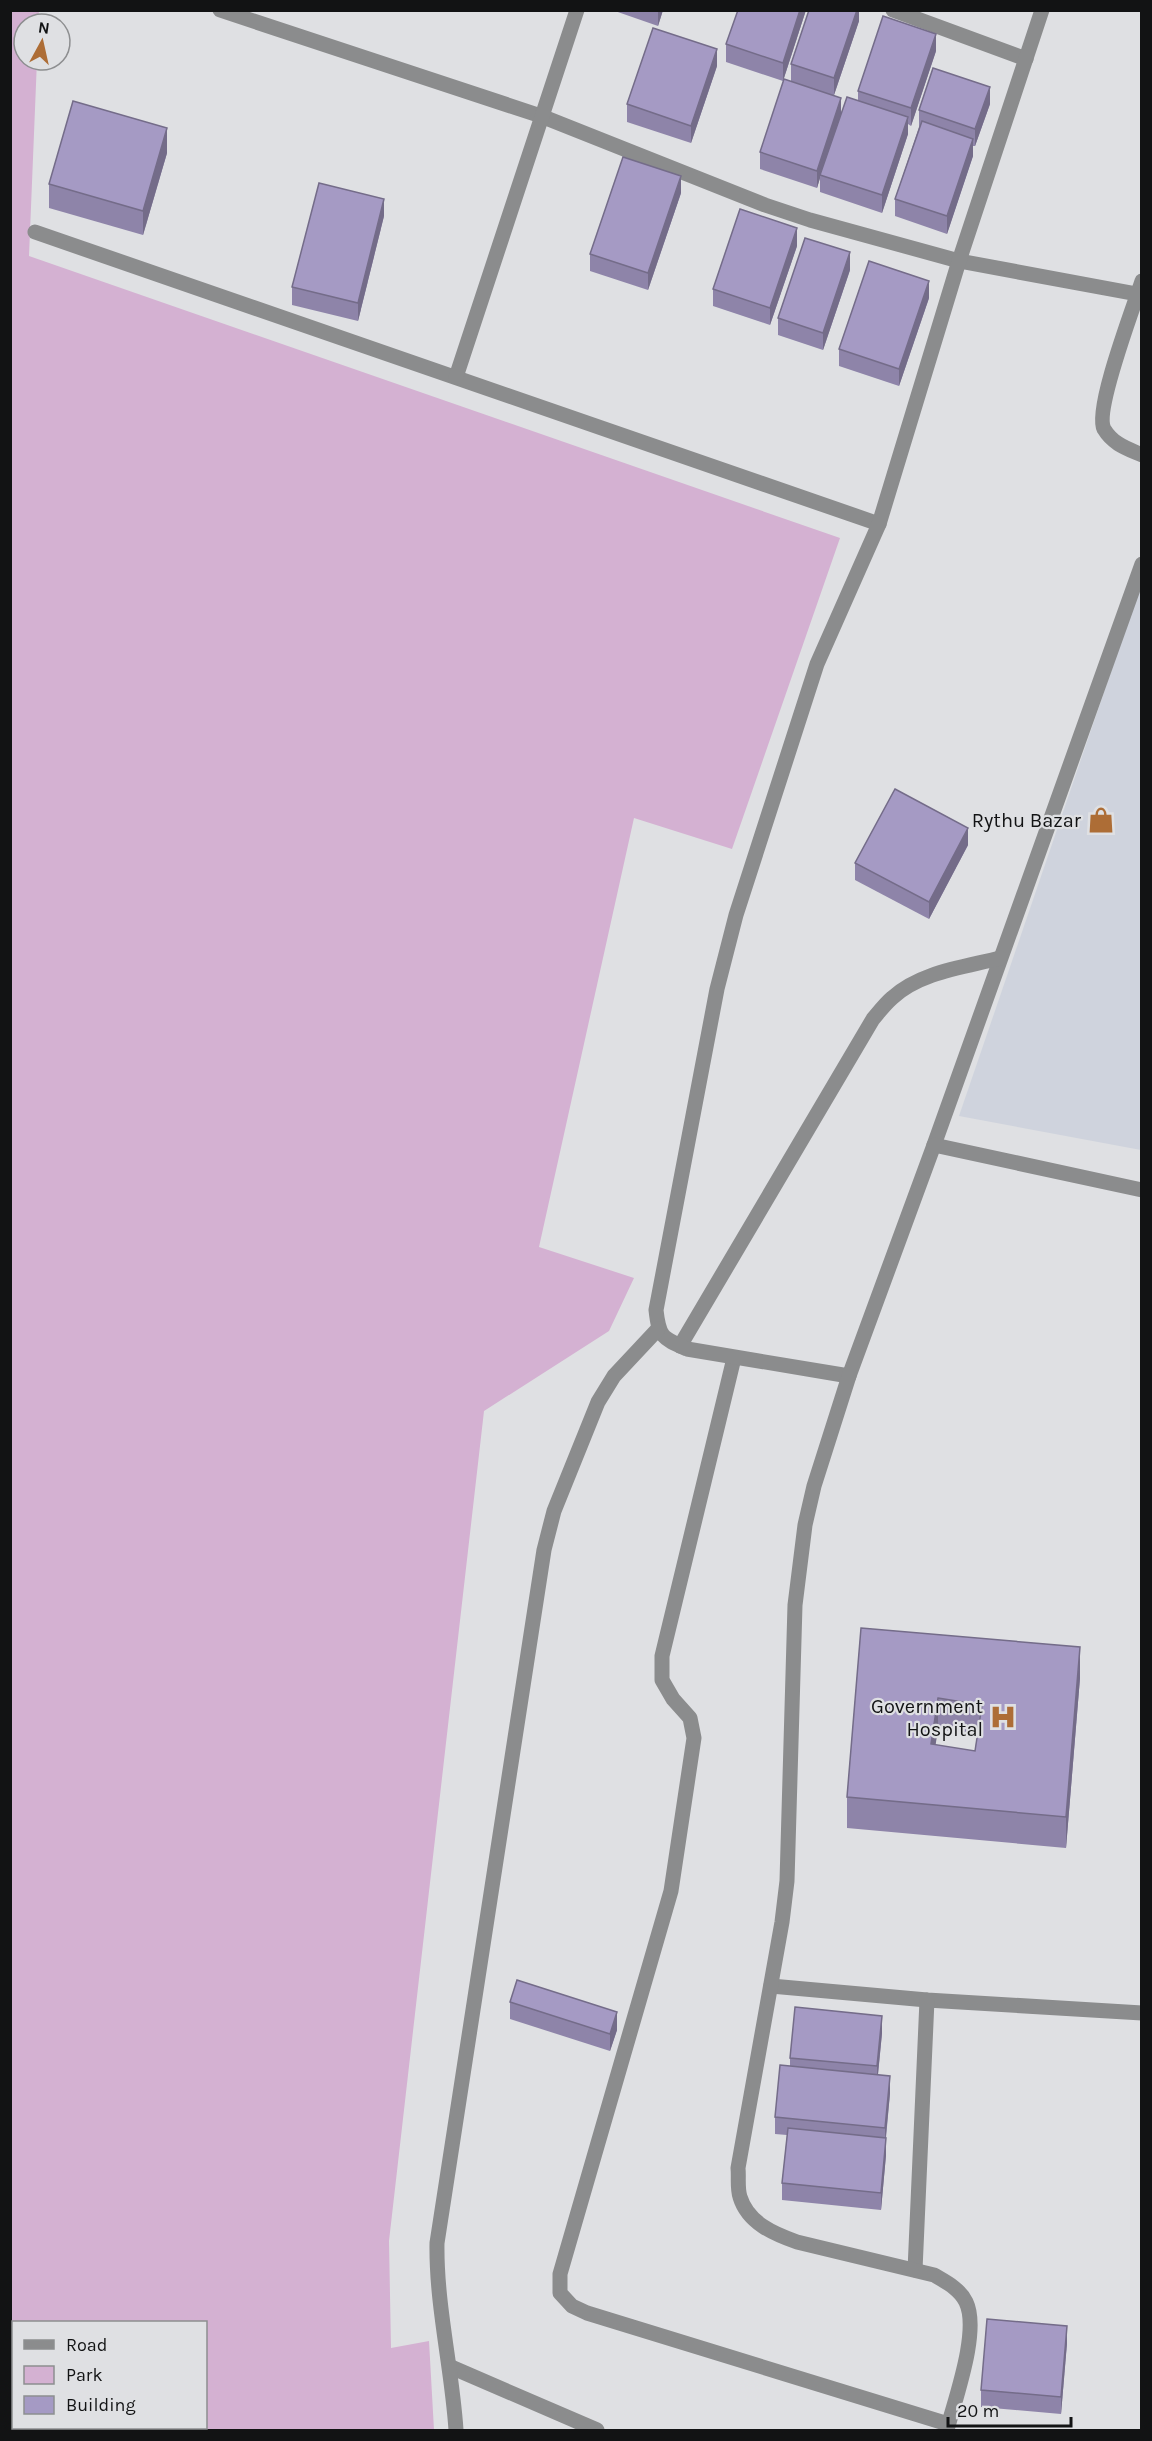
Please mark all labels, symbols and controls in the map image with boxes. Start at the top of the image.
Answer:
north arrow [12,12,72,72]
text: N [37,17,51,38]
shop icon: Rythu Bazar [1086,805,1116,835]
place label: Rythu Bazar [972,809,1082,832]
place label: Government Hospital [871,1695,983,1741]
hospital icon: Government Hospital [988,1702,1018,1732]
legend [12,2321,207,2429]
text: Road [66,2334,107,2356]
text: Park [66,2364,103,2386]
scale bar [948,2390,1071,2428]
text: Building [66,2394,136,2416]
text: 20 m [957,2400,999,2422]

